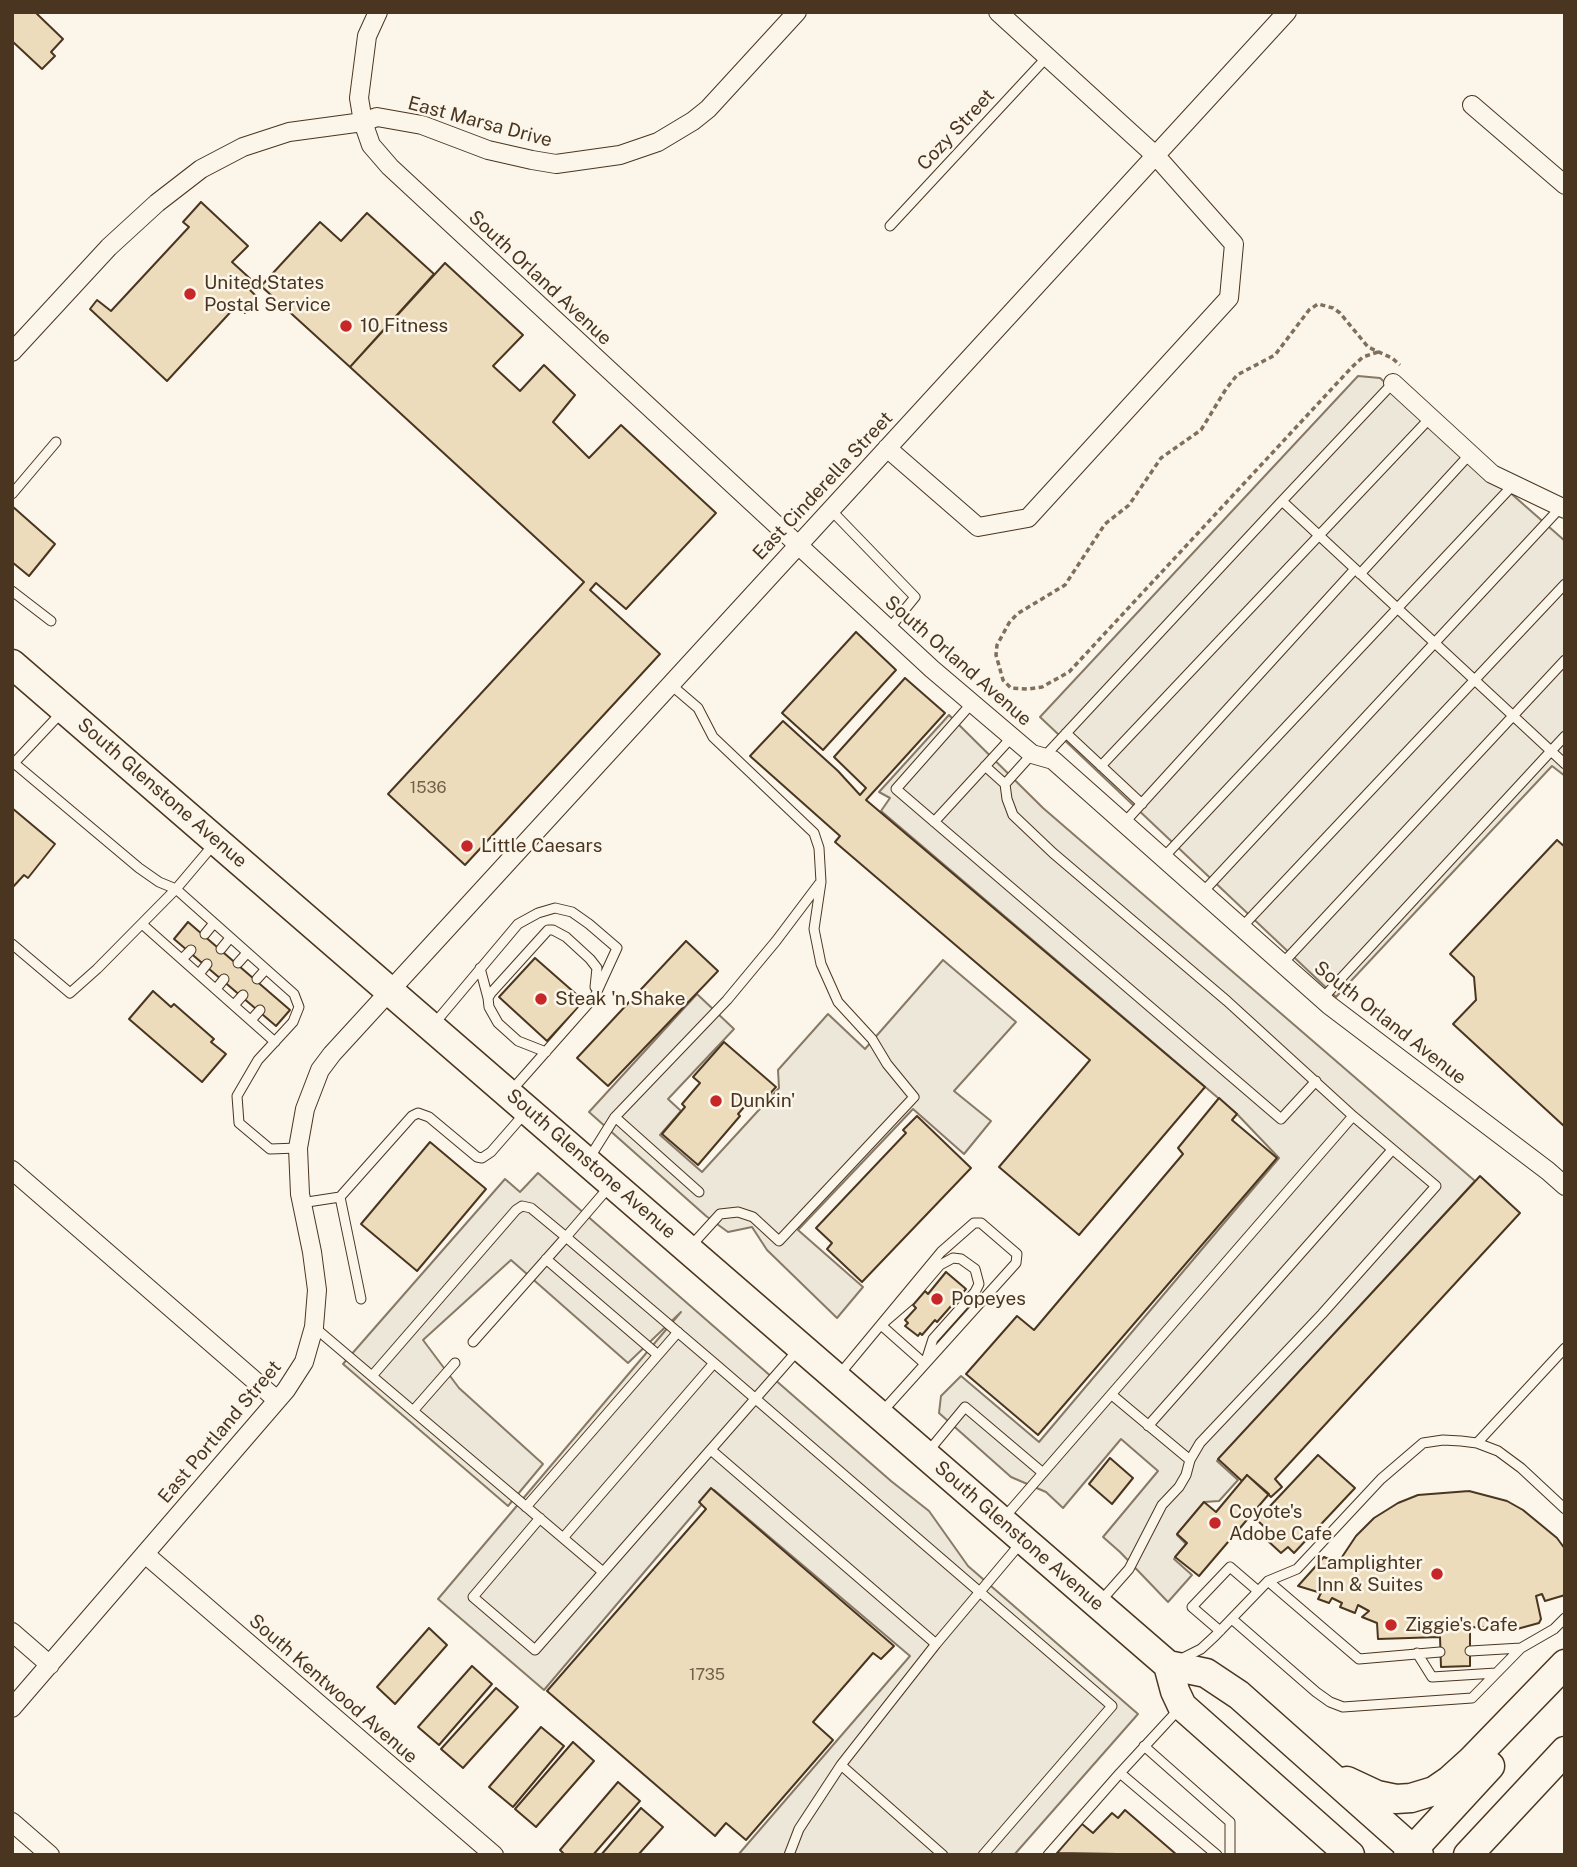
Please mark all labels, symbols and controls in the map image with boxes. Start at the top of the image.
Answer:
street label: Cozy Street [913,85,999,175]
street label: East Marsa Drive [405,92,555,152]
street label: South Orland Avenue [464,206,616,350]
place label: United States Postal Service [204,272,331,316]
marker: United States Postal Service [182,286,198,302]
place label: 10 Fitness [360,315,448,337]
marker: 10 Fitness [338,318,354,334]
street label: East Cinderella Street [748,407,898,565]
street label: South Orland Avenue [880,591,1036,731]
street label: South Glenstone Avenue [73,713,251,873]
house number: 1536 [410,778,446,798]
place label: Little Caesars [481,835,602,857]
marker: Little Caesars [459,838,475,854]
street label: South Orland Avenue [1309,956,1471,1090]
place label: Steak 'n Shake [555,988,686,1010]
marker: Steak 'n Shake [533,991,549,1007]
street label: South Glenstone Avenue [502,1084,680,1244]
place label: Dunkin' [730,1090,795,1112]
marker: Dunkin' [708,1093,724,1109]
place label: Popeyes [951,1288,1026,1310]
marker: Popeyes [929,1291,945,1307]
street label: East Portland Street [154,1356,286,1508]
street label: South Glenstone Avenue [930,1456,1108,1616]
place label: Coyote's Adobe Cafe [1229,1501,1332,1545]
marker: Coyote's Adobe Cafe [1207,1515,1223,1531]
place label: Lamplighter Inn & Suites [1316,1552,1423,1596]
marker: Lamplighter Inn & Suites [1429,1566,1445,1582]
street label: South Kentwood Avenue [244,1610,422,1768]
place label: Ziggie's Cafe [1405,1614,1518,1636]
marker: Ziggie's Cafe [1383,1617,1399,1633]
house number: 1735 [689,1665,725,1685]

